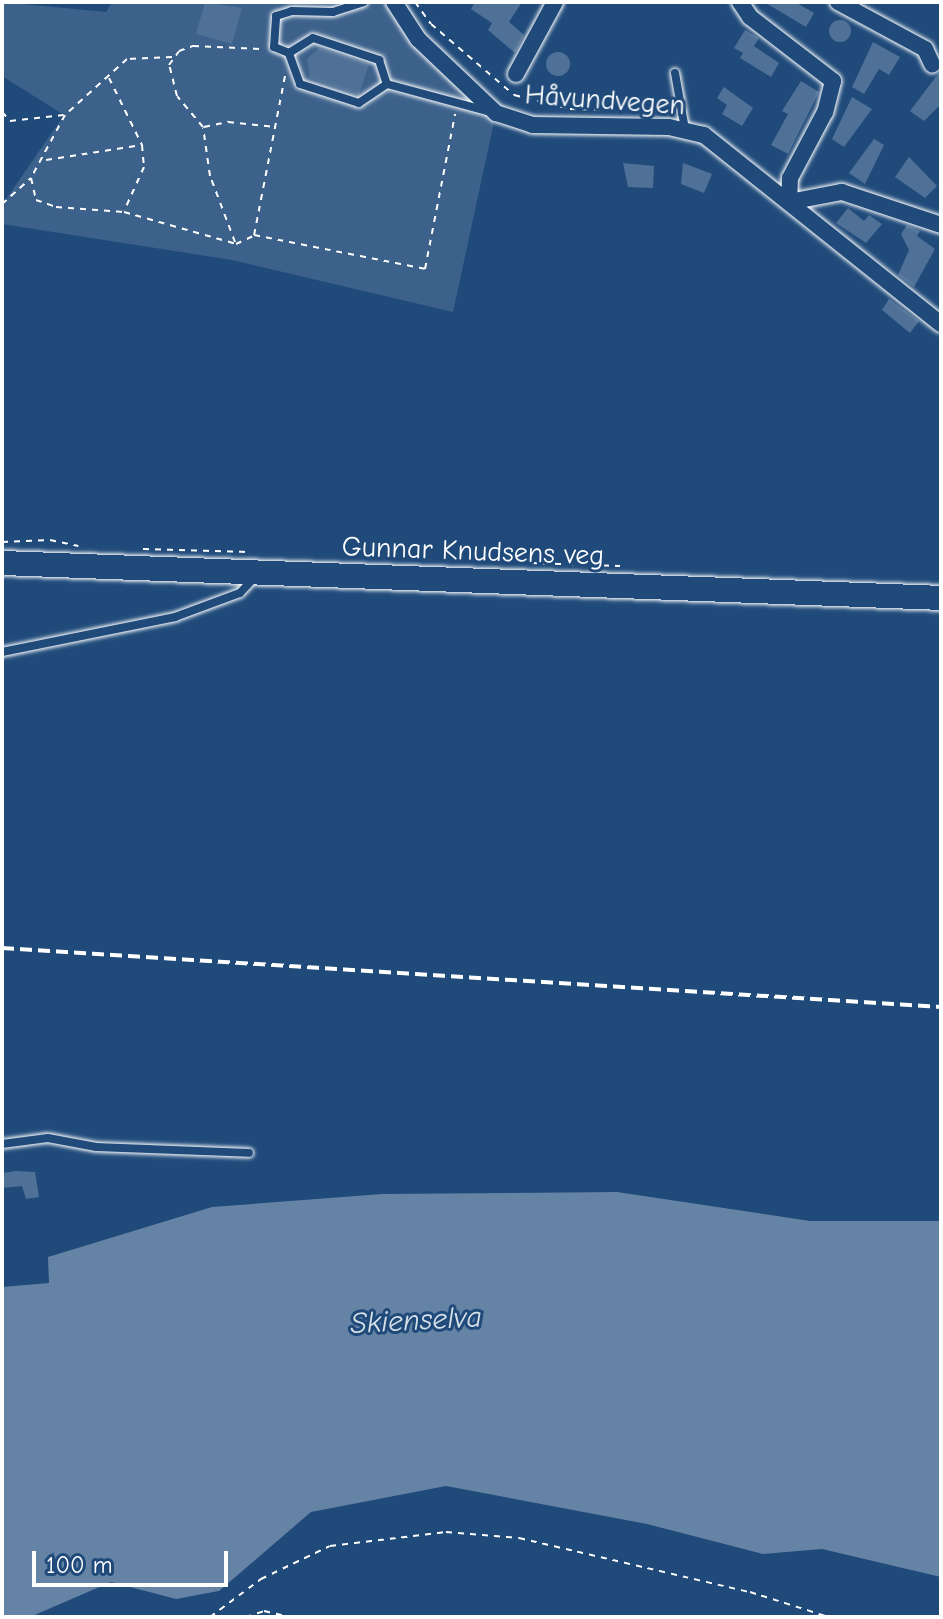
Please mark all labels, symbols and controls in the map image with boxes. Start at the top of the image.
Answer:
street label: Håvundvegen [524,78,686,122]
street label: Gunnar Knudsens veg [341,530,605,572]
water label: Skienselva [349,1300,483,1342]
scale bar [36,1535,232,1585]
text: 100 m [46,1551,113,1579]

